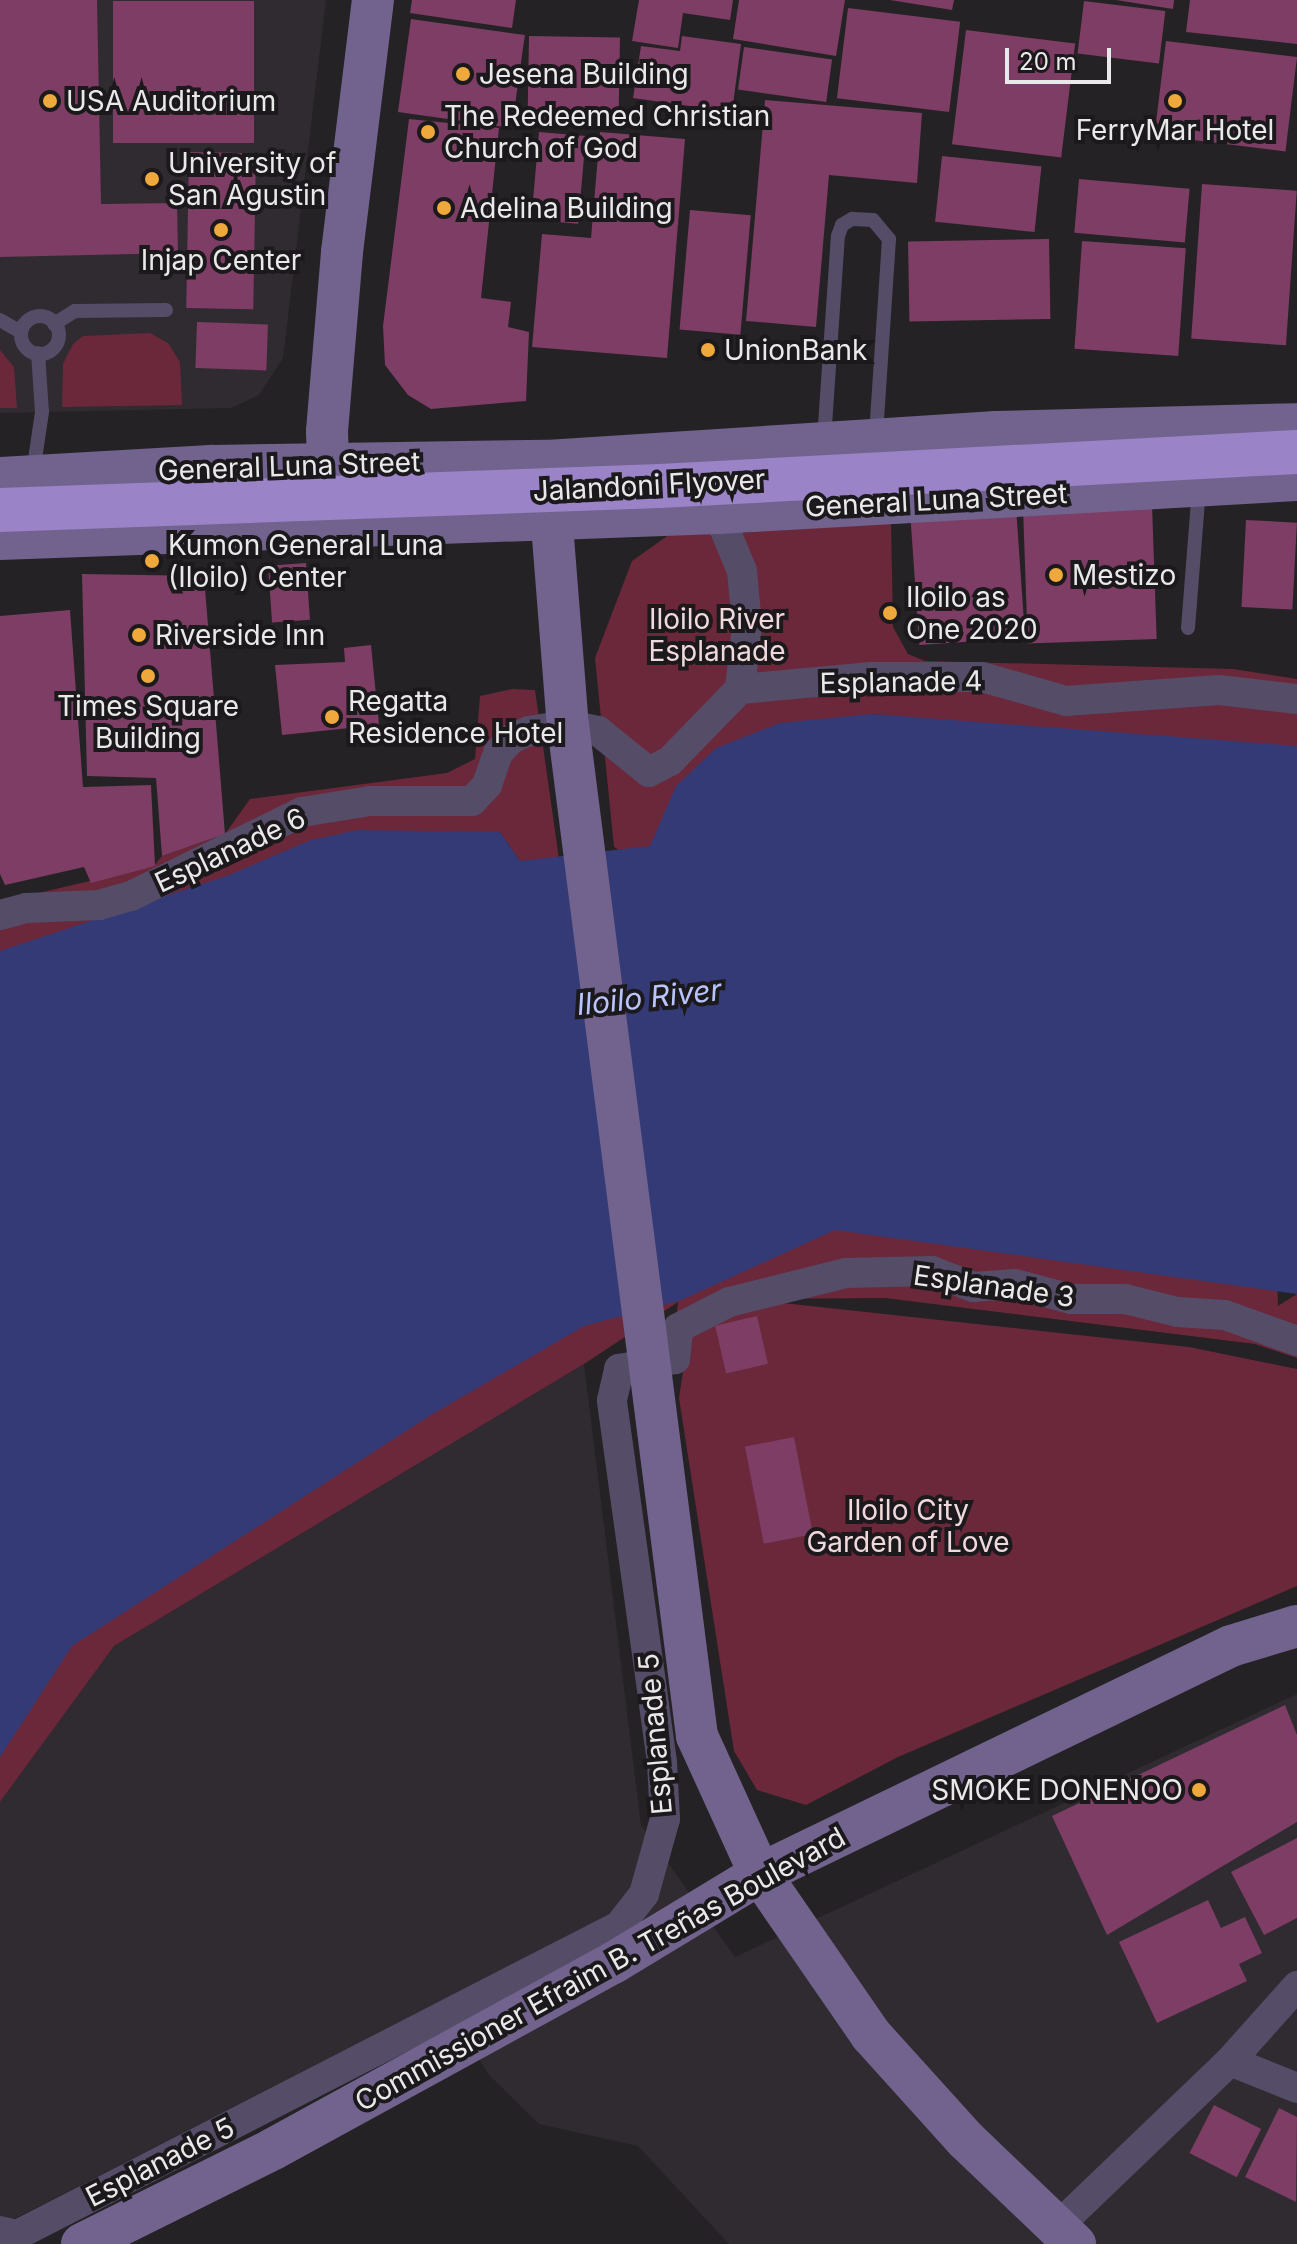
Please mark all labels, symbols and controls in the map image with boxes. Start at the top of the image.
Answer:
scale bar [1009,32,1115,82]
text: 20 m [1019,47,1077,76]
place label: Jesena Building [479,57,689,91]
marker: Jesena Building [454,65,472,83]
place label: USA Auditorium [66,84,276,118]
marker: USA Auditorium [41,92,59,110]
marker: FerryMar Hotel [1166,92,1184,110]
place label: The Redeemed Christian Church of God [444,99,770,165]
place label: FerryMar Hotel [1076,113,1274,147]
marker: The Redeemed Christian Church of God [419,123,437,141]
place label: University of San Agustin [168,146,336,212]
marker: University of San Agustin [143,170,161,188]
place label: Adelina Building [460,191,673,225]
marker: Adelina Building [435,199,453,217]
marker: Injap Center [212,221,230,239]
place label: Injap Center [141,243,301,277]
place label: UnionBank [724,333,867,367]
marker: UnionBank [699,341,717,359]
street label: General Luna Street [157,445,421,487]
street label: Jalandoni Flyover [532,462,766,508]
street label: General Luna Street [804,476,1068,524]
place label: Kumon General Luna (Iloilo) Center [168,528,444,594]
marker: Kumon General Luna (Iloilo) Center [143,552,161,570]
place label: Mestizo [1072,558,1176,592]
marker: Mestizo [1047,566,1065,584]
place label: Iloilo as One 2020 [906,580,1038,646]
park label: Iloilo River Esplanade [649,602,785,668]
marker: Iloilo as One 2020 [881,604,899,622]
place label: Riverside Inn [155,618,325,652]
marker: Riverside Inn [130,626,148,644]
street label: Esplanade 4 [819,664,983,700]
marker: Times Square Building [139,667,157,685]
place label: Regatta Residence Hotel [348,684,563,750]
place label: Times Square Building [57,689,239,755]
marker: Regatta Residence Hotel [323,708,341,726]
street label: Esplanade 6 [149,800,311,900]
water label: Iloilo River [575,971,723,1023]
street label: Esplanade 3 [911,1258,1077,1314]
park label: Iloilo City Garden of Love [806,1493,1010,1559]
street label: Esplanade 5 [631,1652,679,1816]
place label: SMOKE DONENOO [931,1773,1183,1807]
marker: SMOKE DONENOO [1190,1781,1208,1799]
street label: Commissioner Efraim B. Treñas Boulevard [349,1820,851,2118]
street label: Esplanade 5 [80,2110,240,2214]

